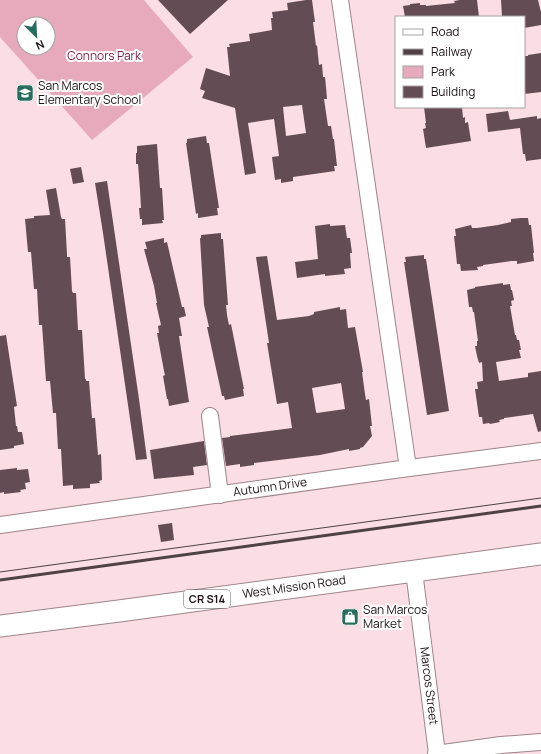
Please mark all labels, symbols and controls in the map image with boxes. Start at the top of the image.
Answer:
north arrow [16,16,56,56]
legend [395,16,525,108]
text: Road [431,23,459,40]
text: N [34,37,47,54]
text: Railway [431,43,473,60]
park label: Connors Park [67,47,142,64]
text: Park [431,63,456,80]
place label: San Marcos Elementary School [38,77,141,108]
school or university icon: San Marcos Elementary School [15,83,35,103]
text: Building [431,83,475,100]
street label: Autumn Drive [232,473,308,500]
street label: West Mission Road [241,571,347,602]
road number: CR S14 [184,590,230,608]
place label: San Marcos Market [363,601,427,632]
shop icon: San Marcos Market [340,607,360,627]
street label: Marcos Street [416,646,443,726]

